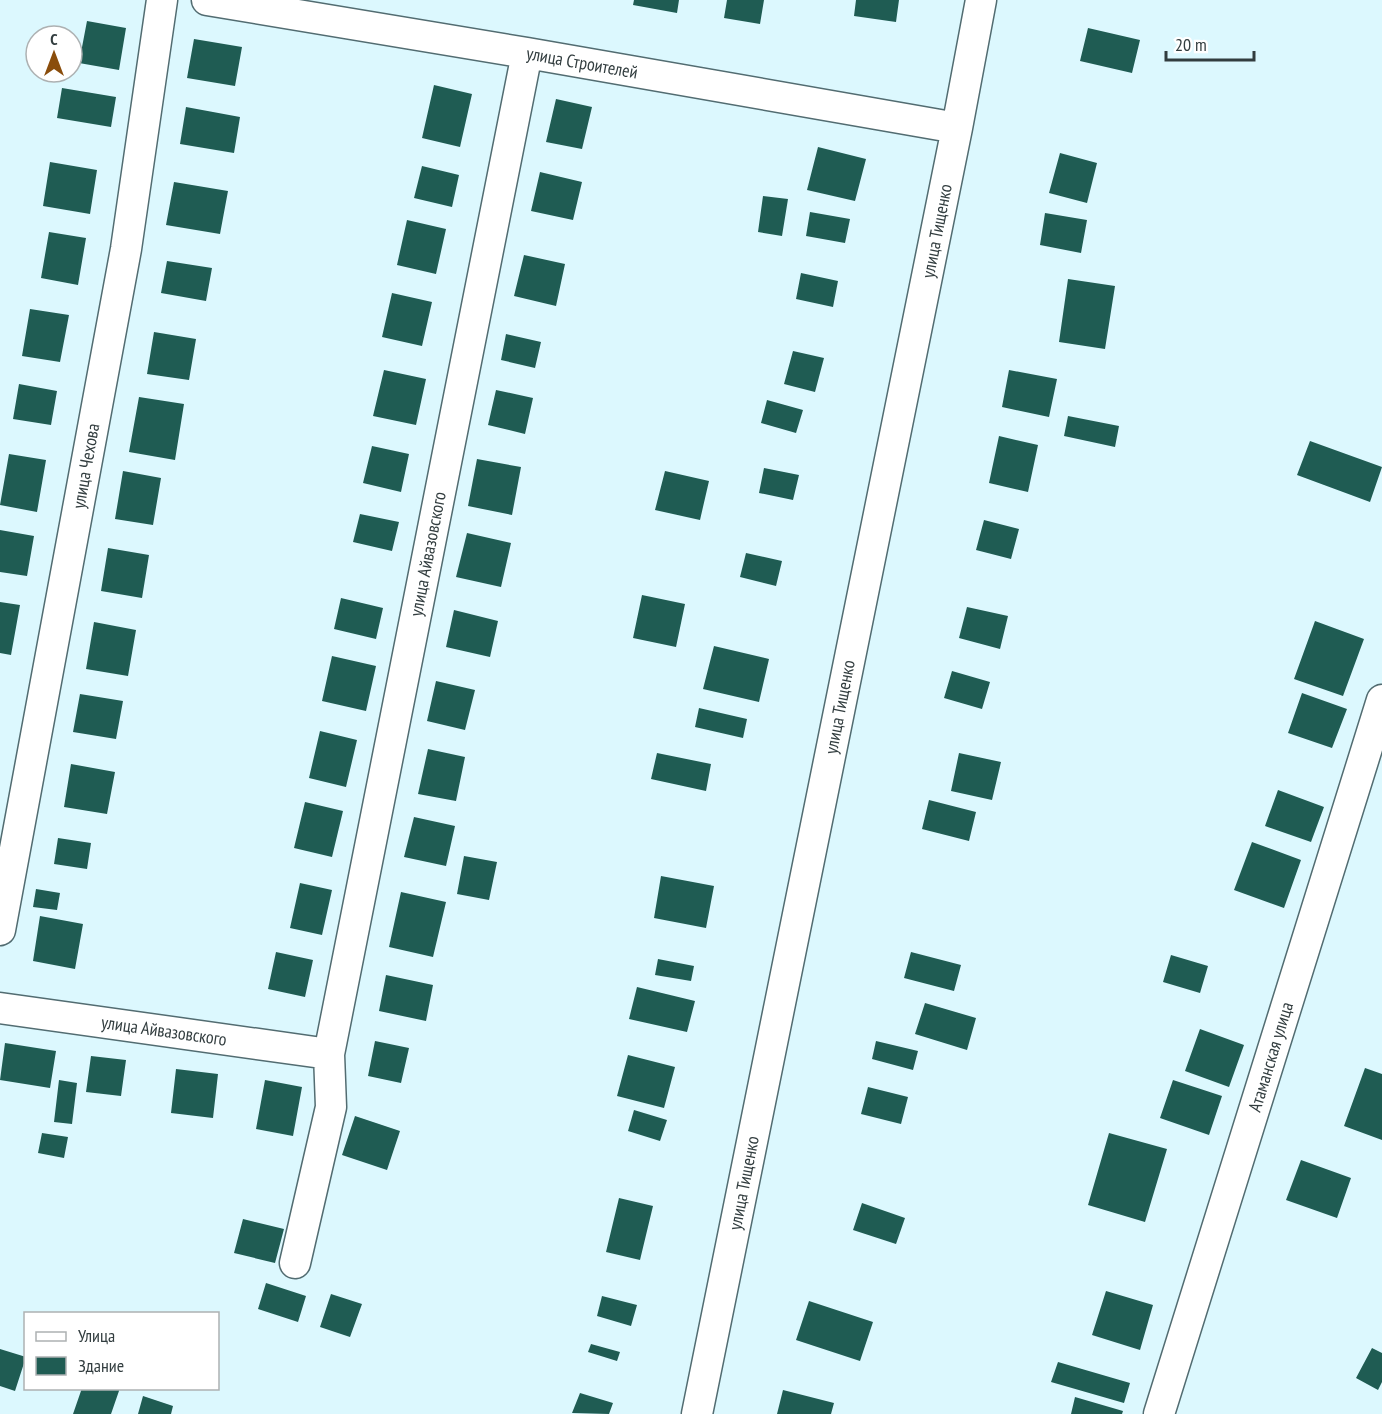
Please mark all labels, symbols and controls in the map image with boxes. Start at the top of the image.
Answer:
north arrow [24,24,84,84]
scale bar [1166,24,1254,62]
text: С [50,29,58,49]
text: 20 m [1175,33,1207,56]
street label: улица Строителей [525,41,640,84]
street label: улица Тищенко [916,182,957,280]
street label: улица Чехова [67,422,104,510]
street label: улица Айвазовского [404,489,451,618]
street label: улица Тищенко [819,658,860,756]
street label: Атаманская улица [1243,999,1298,1115]
street label: улица Айвазовского [100,1010,228,1051]
street label: улица Тищенко [723,1134,764,1232]
legend [24,1312,219,1390]
text: Улица [78,1324,115,1347]
text: Здание [78,1354,124,1377]

